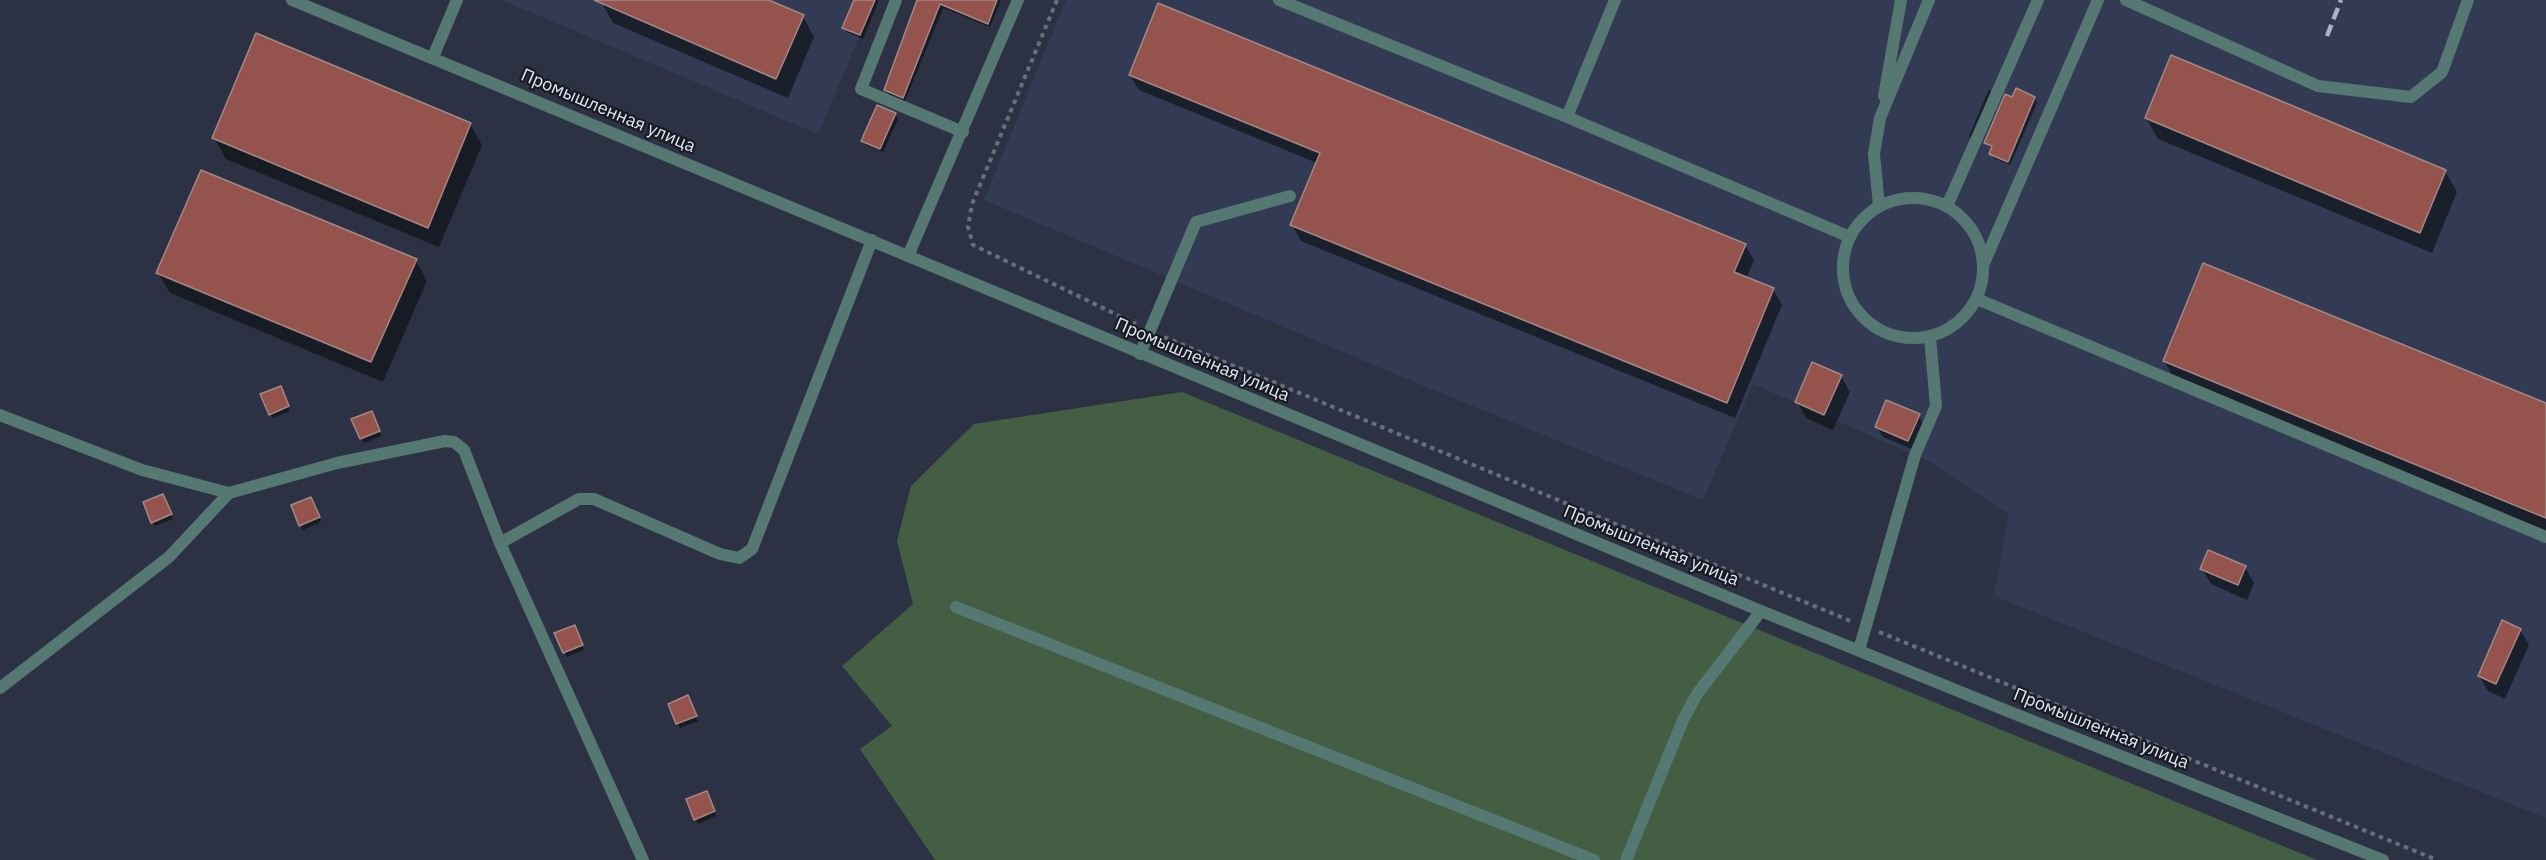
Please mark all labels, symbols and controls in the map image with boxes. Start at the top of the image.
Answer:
street label: Промышленная улица [517,64,699,158]
street label: Промышленная улица [1111,313,1293,407]
street label: Промышленная улица [1560,501,1742,591]
street label: Промышленная улица [2010,684,2192,774]

